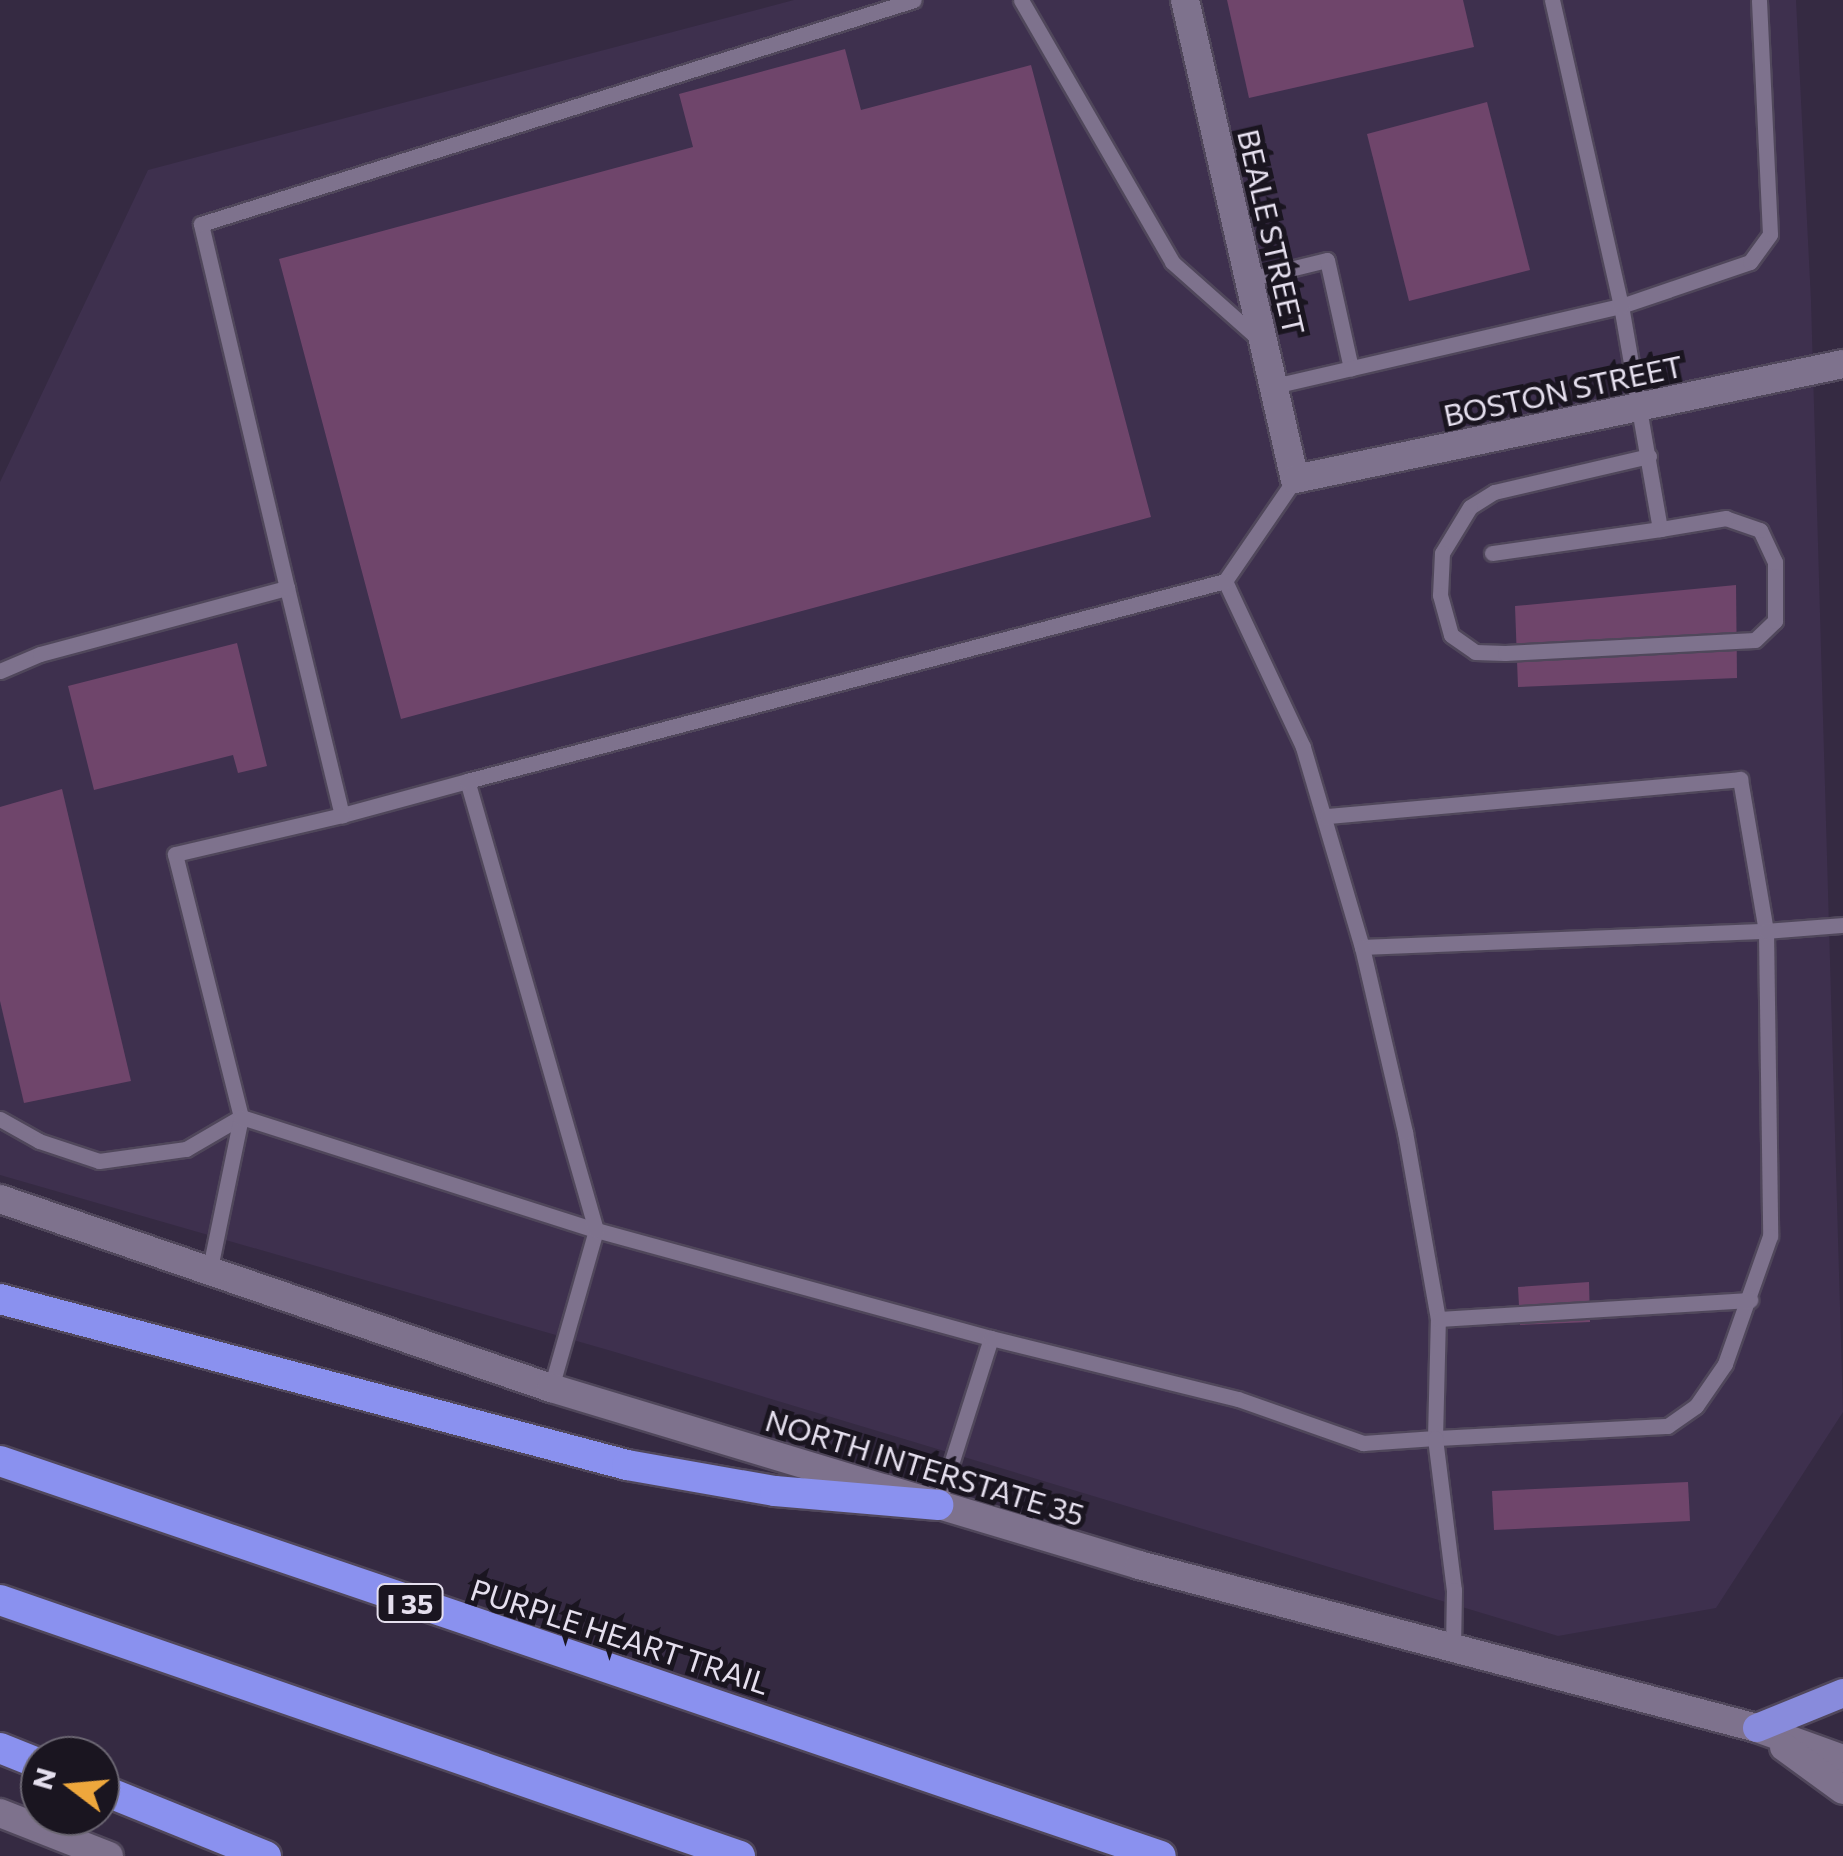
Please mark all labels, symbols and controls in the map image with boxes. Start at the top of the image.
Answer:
street label: BEALE STREET [1231,126,1313,338]
street label: BOSTON STREET [1440,347,1686,433]
street label: NORTH INTERSTATE 35 [761,1401,1089,1533]
street label: PURPLE HEART TRAIL [466,1571,774,1701]
road number: I 35 [375,1580,445,1626]
north arrow [20,1736,120,1836]
text: N [24,1764,62,1793]

